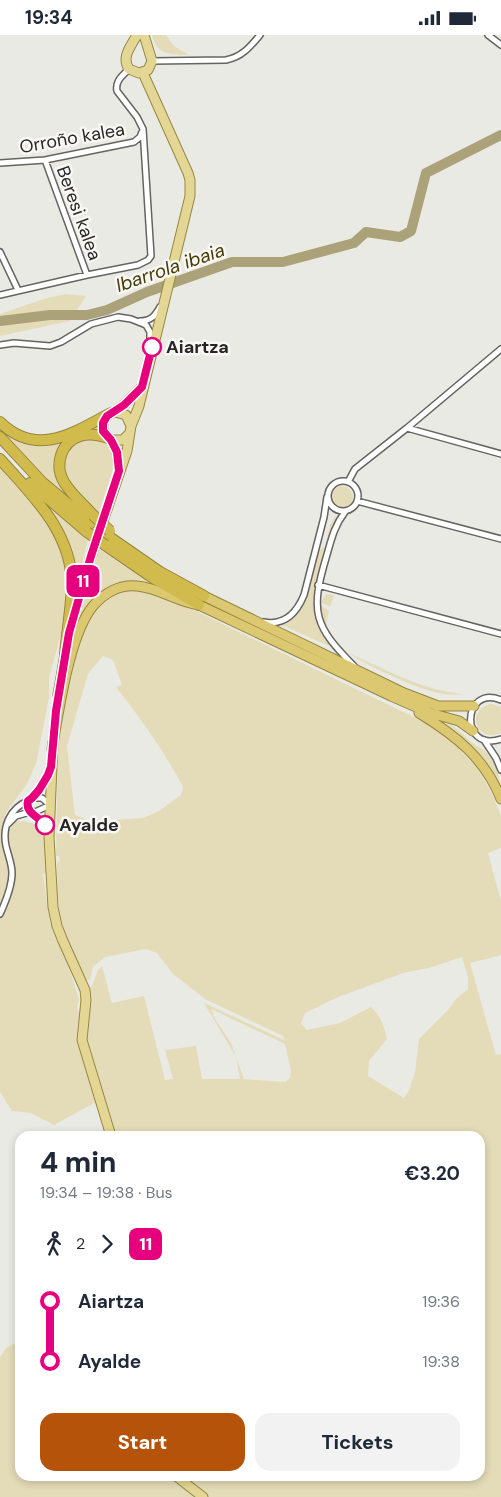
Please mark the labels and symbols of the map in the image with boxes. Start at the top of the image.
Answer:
street label: Orroño kalea [18,117,126,159]
street label: Beresi kalea [51,163,107,263]
water label: Ibarrola ibaia [112,237,228,298]
place label: Aiartza [166,335,229,359]
marker: Aiartza [142,337,162,357]
line badge: 11 [61,565,106,597]
place label: Ayalde [59,813,119,837]
marker: Ayalde [35,815,55,835]

